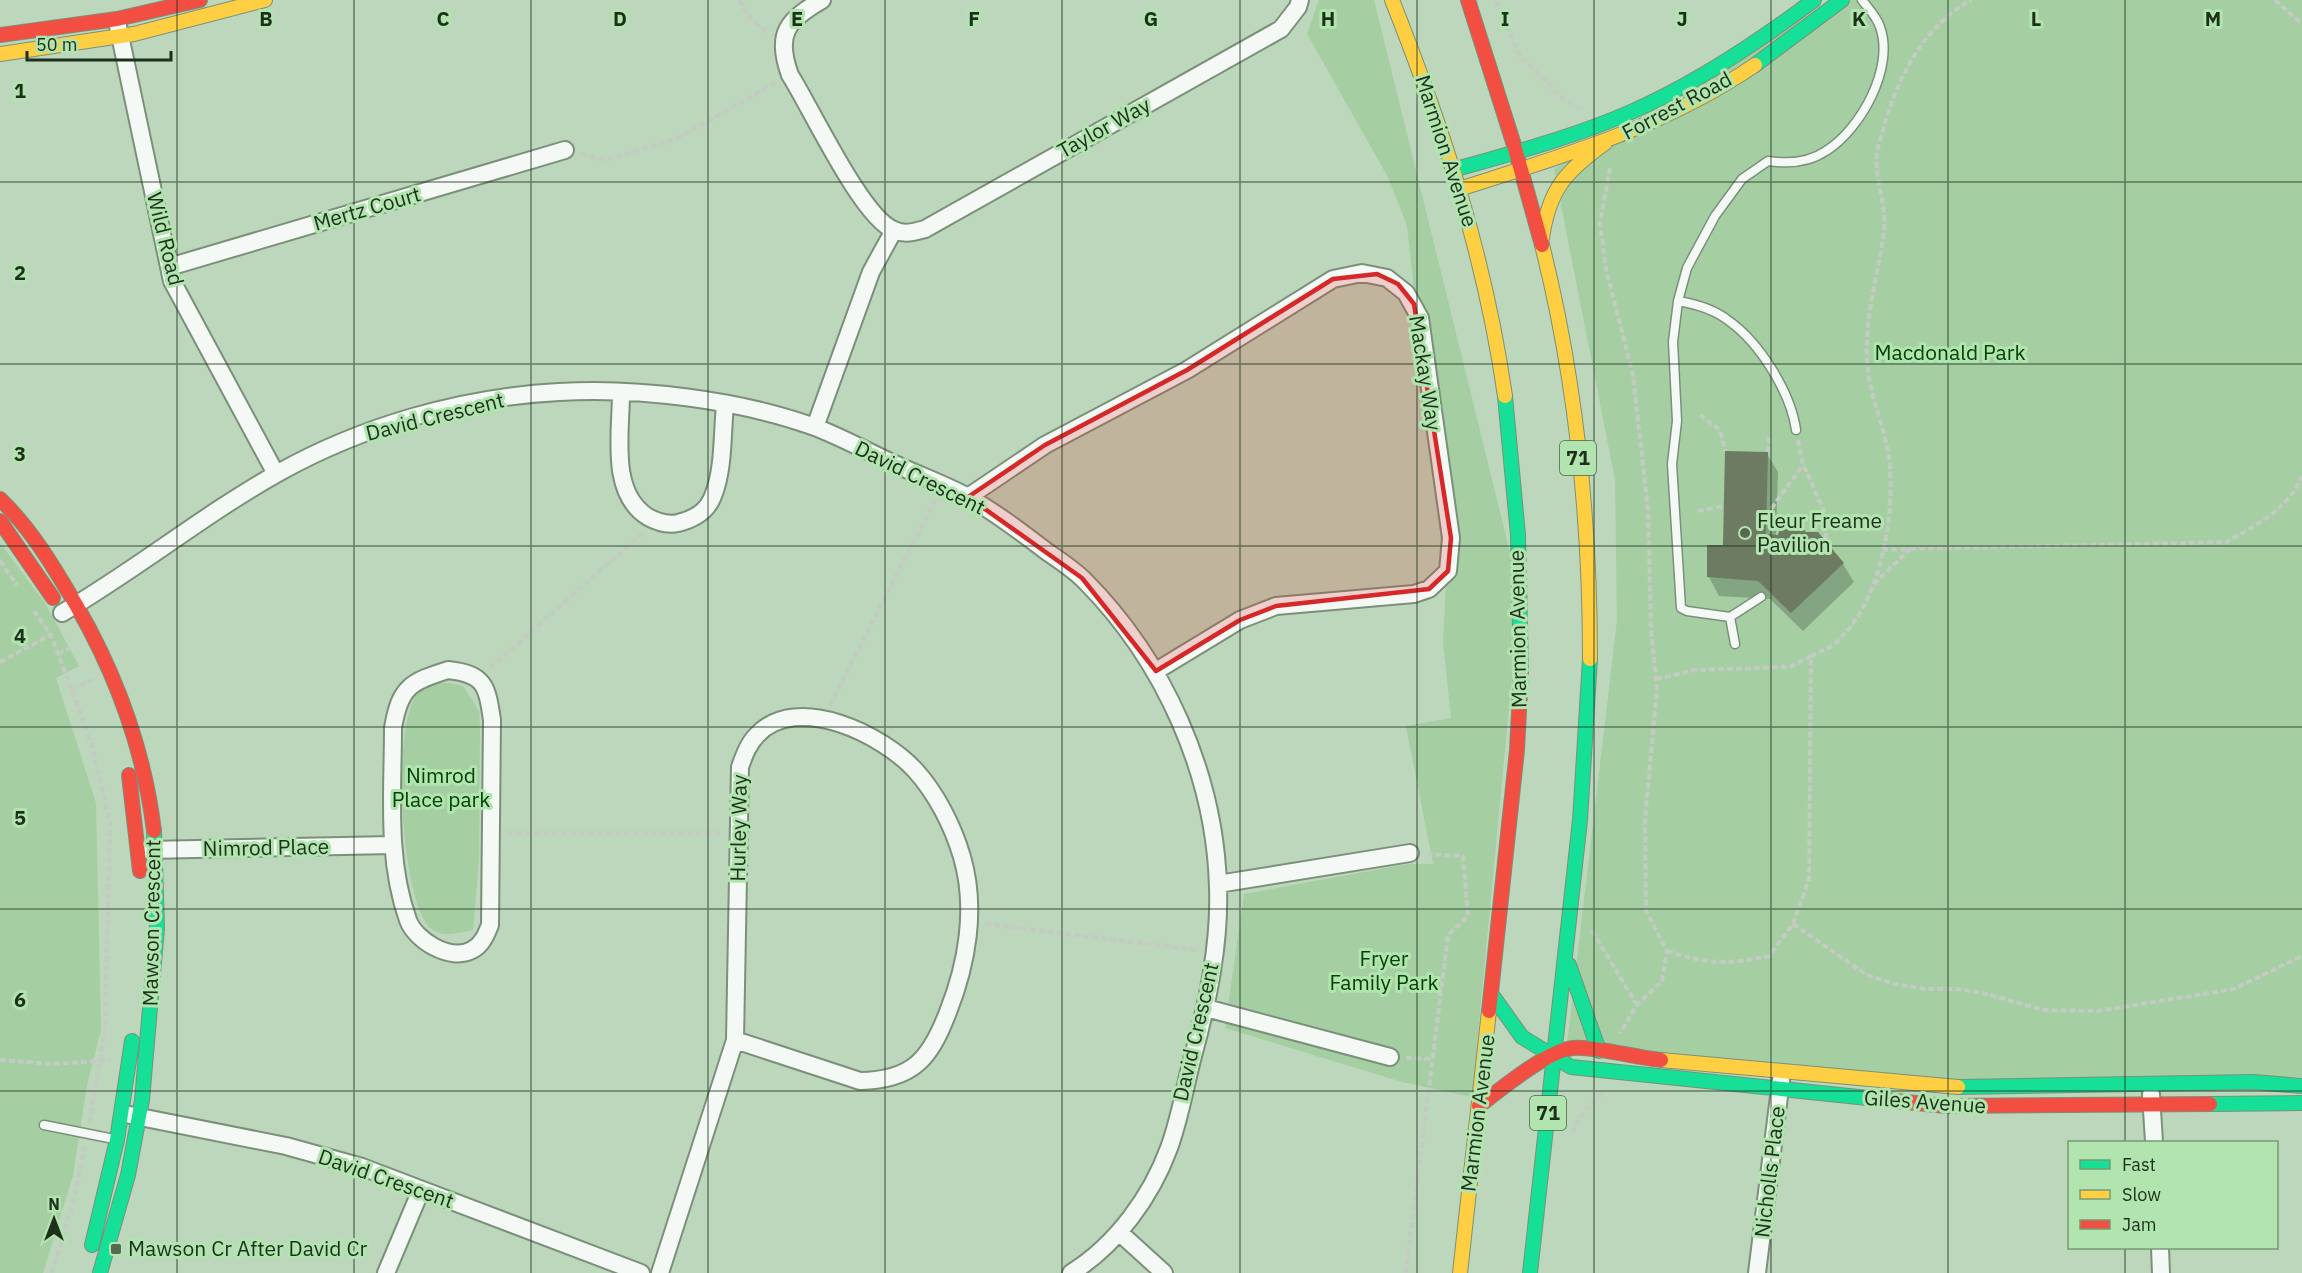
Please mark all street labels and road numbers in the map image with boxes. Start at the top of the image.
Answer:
street label: Forrest Road [1617,64,1736,146]
street label: Marmion Avenue [1409,71,1485,230]
street label: Taylor Way [1052,90,1156,164]
street label: Mertz Court [310,179,424,237]
street label: Wild Road [141,189,191,288]
street label: Mackay Way [1403,313,1449,433]
street label: David Crescent [363,385,507,447]
street label: David Crescent [851,433,990,521]
road number: 71 [1560,441,1596,475]
street label: Marmion Avenue [1502,550,1532,708]
street label: Hurley Way [723,774,753,882]
street label: Nimrod Place [202,832,329,862]
street label: Mawson Crescent [136,839,166,1007]
street label: David Crescent [1165,960,1225,1104]
street label: Marmion Avenue [1453,1033,1501,1193]
street label: Giles Avenue [1863,1083,1987,1119]
road number: 71 [1530,1096,1566,1130]
street label: Nicholls Place [1747,1104,1791,1239]
street label: David Crescent [315,1142,458,1214]

